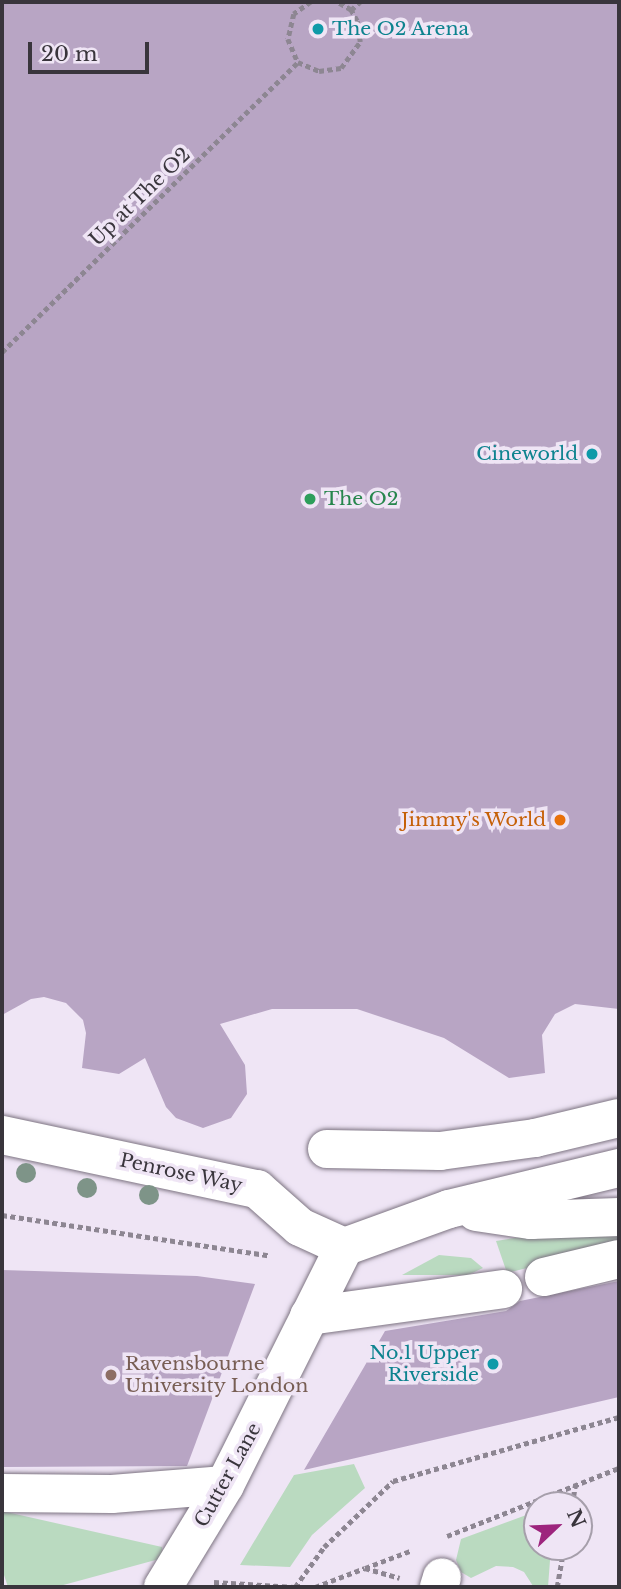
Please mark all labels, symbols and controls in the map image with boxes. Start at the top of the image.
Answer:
place label: The O2 Arena [332,18,470,40]
marker: The O2 Arena [310,21,326,37]
scale bar [32,28,152,72]
text: 20 m [41,41,98,67]
street label: Up at The O2 [85,143,195,251]
place label: Cineworld [476,443,578,465]
marker: Cineworld [584,446,600,462]
place label: The O2 [324,488,398,510]
marker: The O2 [302,491,318,507]
place label: Jimmy's World [400,809,546,831]
marker: Jimmy's World [552,812,568,828]
street label: Penrose Way [117,1149,245,1197]
place label: No.1 Upper Riverside [369,1342,479,1386]
place label: Ravensbourne University London [125,1353,309,1397]
marker: No.1 Upper Riverside [485,1356,501,1372]
marker: Ravensbourne University London [103,1367,119,1383]
street label: Cutter Lane [190,1419,266,1531]
north arrow [523,1491,593,1561]
text: N [562,1506,590,1531]

